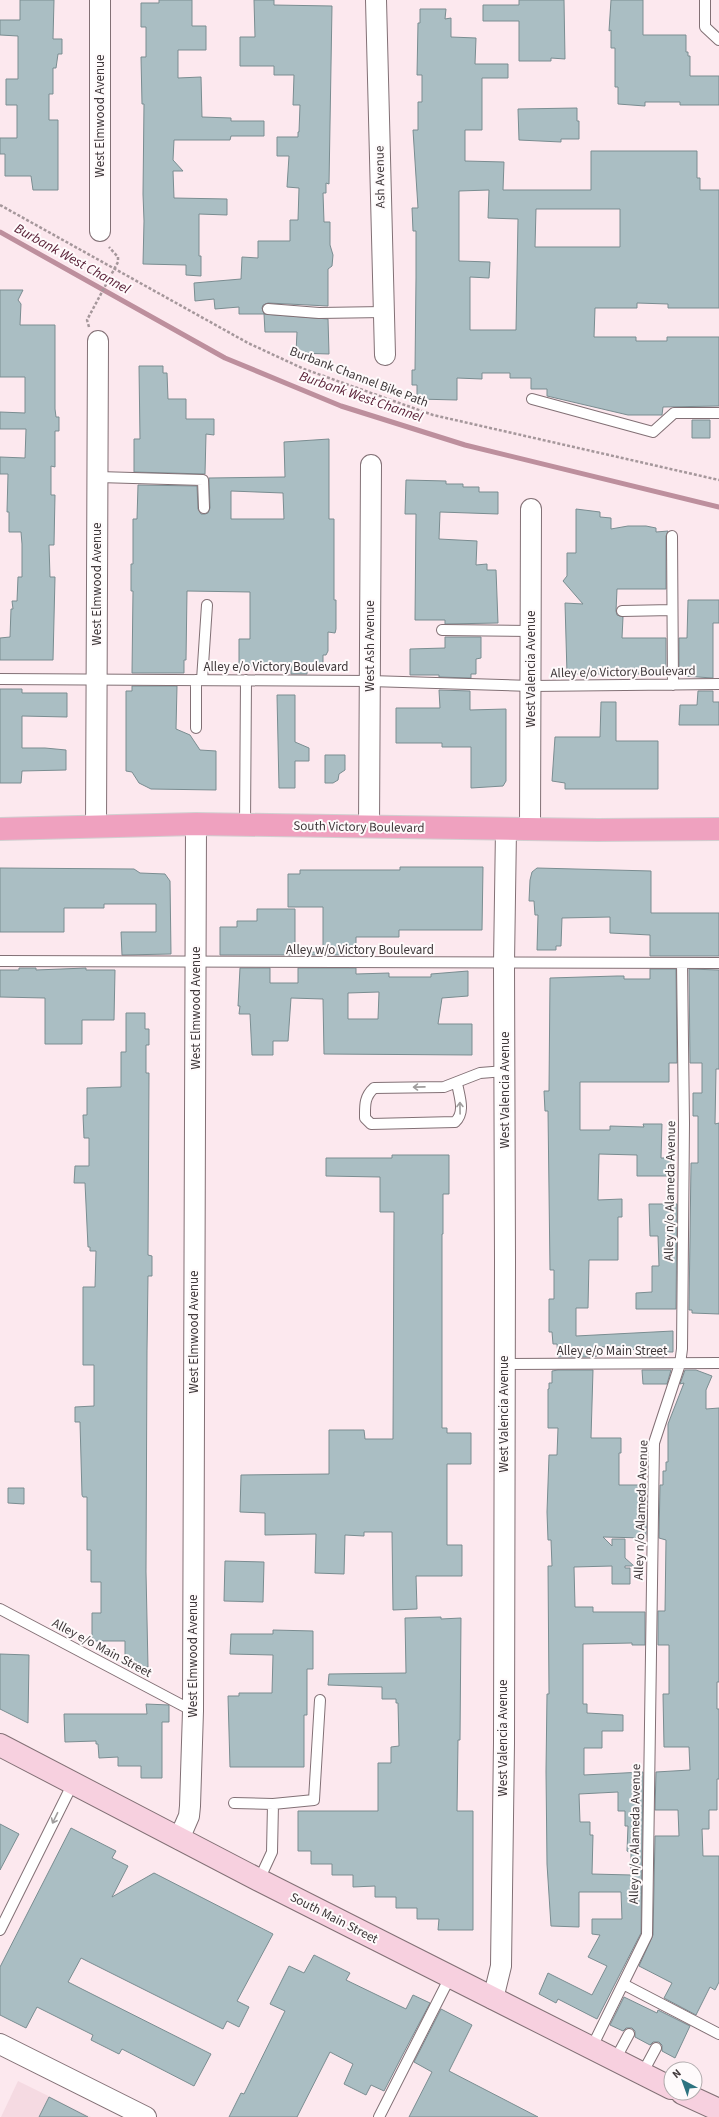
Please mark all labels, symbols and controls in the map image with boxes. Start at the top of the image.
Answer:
street label: West Elmwood Avenue [91,54,109,178]
street label: Ash Avenue [370,146,390,208]
water label: Burbank West Channel [11,219,134,299]
street label: Burbank Channel Bike Path [287,342,431,412]
water label: Burbank West Channel [297,366,426,428]
street label: West Elmwood Avenue [88,522,106,646]
street label: West Ash Avenue [361,600,379,692]
street label: West Valencia Avenue [522,610,540,728]
street label: Alley e/o Victory Boulevard [203,658,349,676]
street label: Alley e/o Victory Boulevard [550,662,696,682]
street label: South Victory Boulevard [293,817,425,837]
street label: Alley w/o Victory Boulevard [286,941,434,959]
street label: West Elmwood Avenue [187,946,205,1070]
street label: West Valencia Avenue [496,1031,514,1149]
one-way arrow [413,1083,426,1091]
one-way arrow [456,1102,464,1115]
street label: Alley n/o Alameda Avenue [660,1121,680,1261]
street label: West Elmwood Avenue [185,1270,203,1394]
street label: Alley e/o Main Street [557,1342,668,1360]
street label: West Valencia Avenue [495,1355,513,1473]
street label: Alley n/o Alameda Avenue [630,1440,652,1580]
street label: West Elmwood Avenue [184,1594,202,1718]
street label: Alley e/o Main Street [49,1614,156,1682]
street label: West Valencia Avenue [494,1679,512,1797]
street label: Alley n/o Alameda Avenue [625,1764,645,1904]
one-way arrow [51,1812,58,1824]
street label: South Main Street [287,1888,382,1948]
north arrow [663,2061,703,2101]
text: N [669,2066,684,2082]

